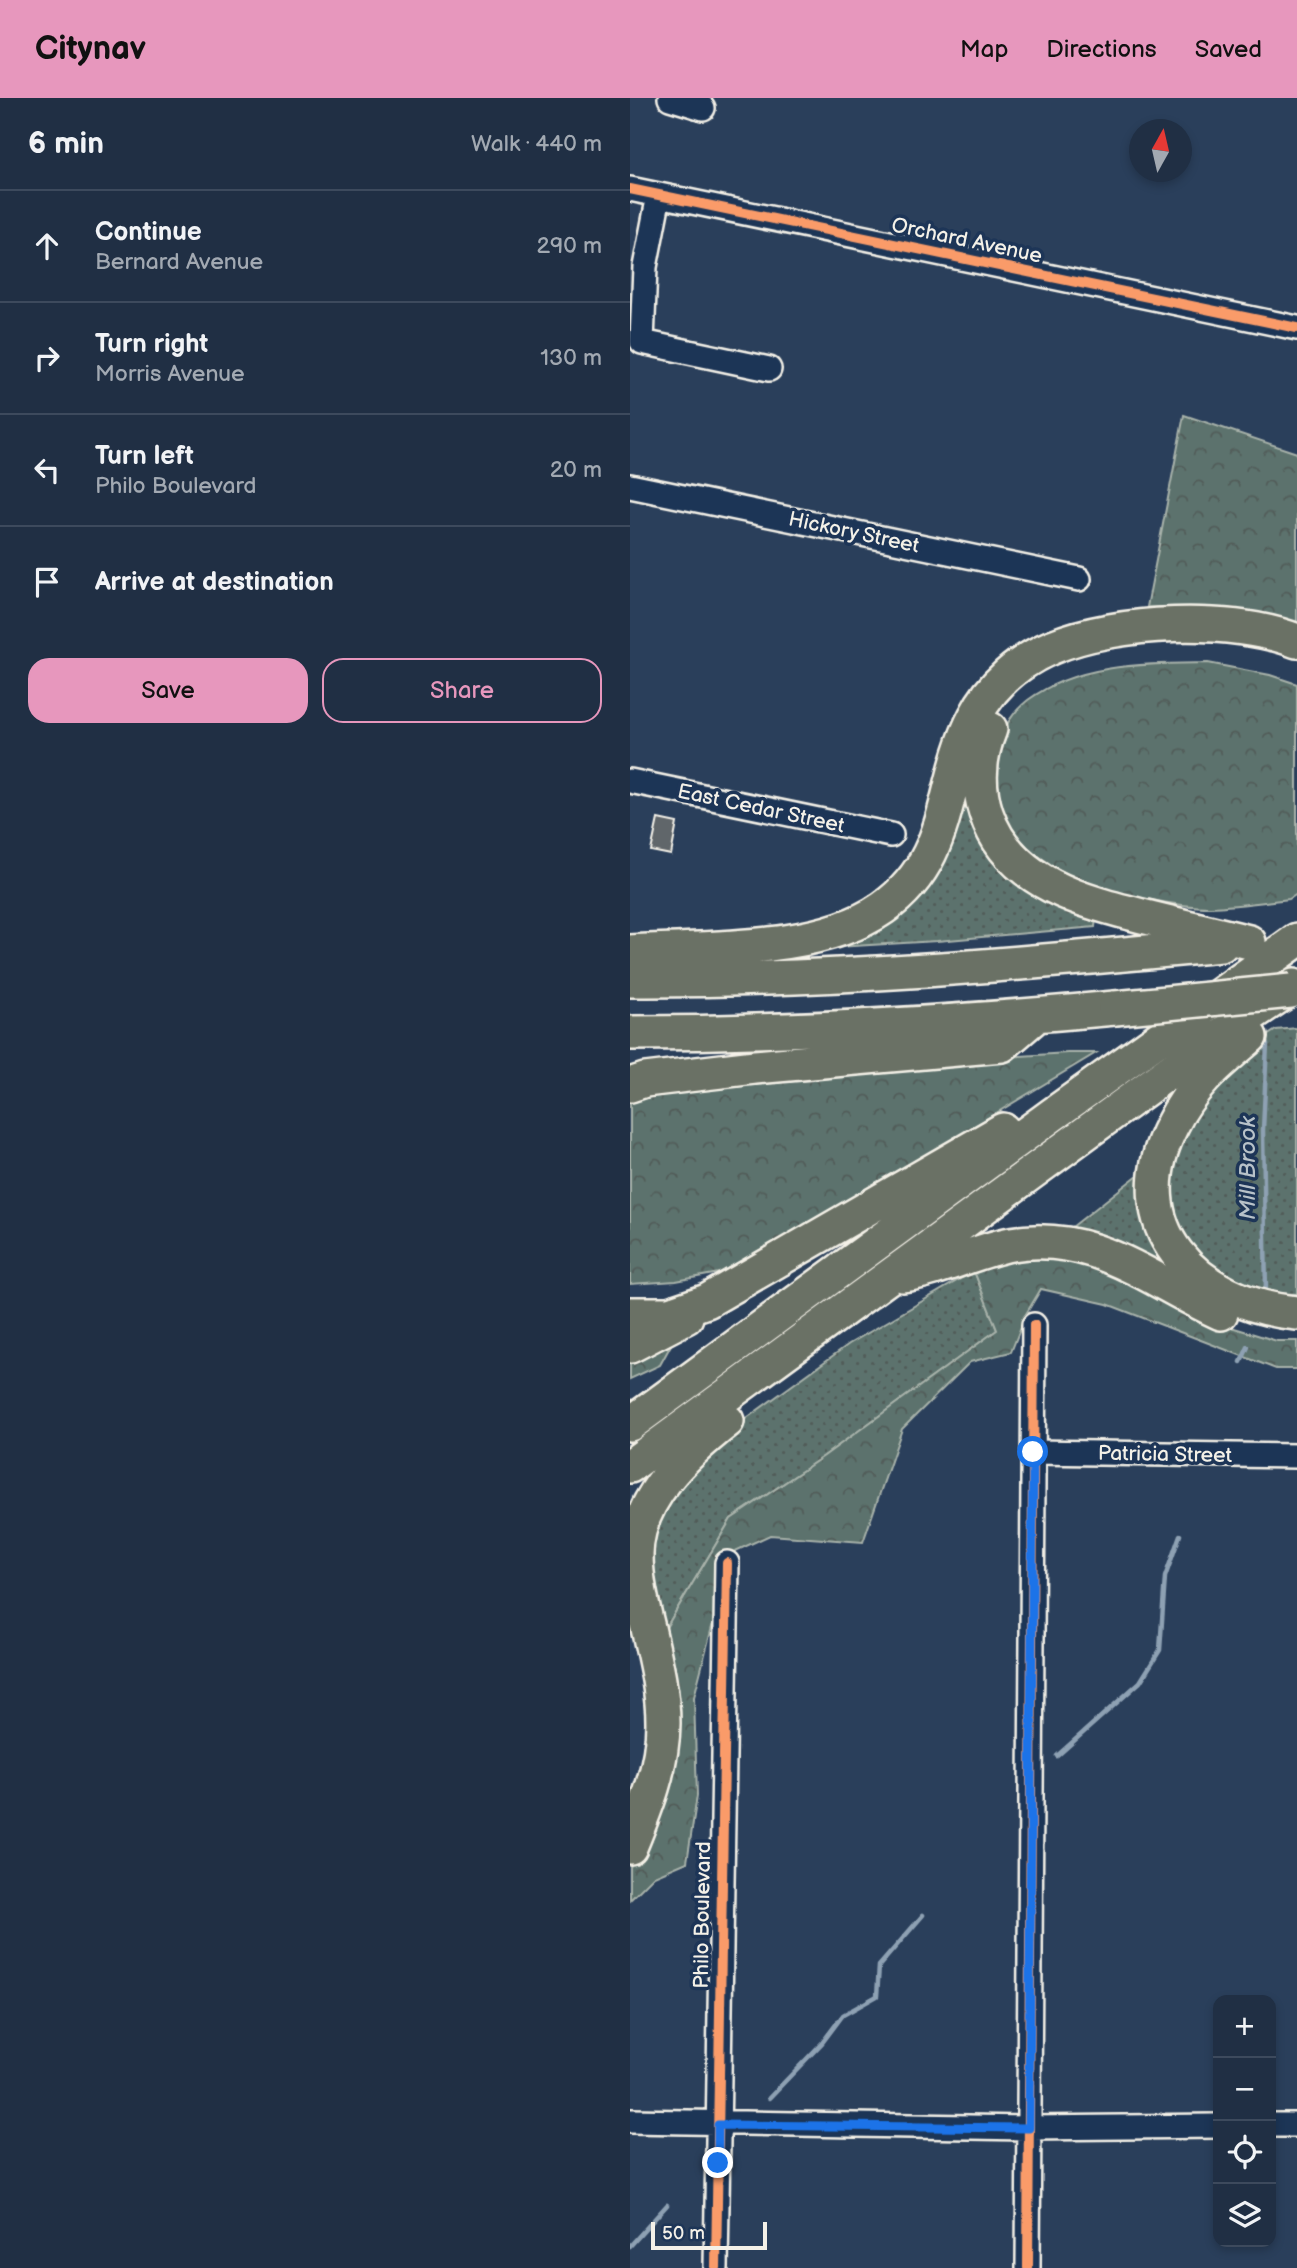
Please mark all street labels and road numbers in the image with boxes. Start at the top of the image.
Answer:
street label: Orchard Avenue [889,212,1044,269]
street label: Hickory Street [786,506,922,559]
street label: East Cedar Street [675,779,847,839]
street label: Patricia Street [1098,1441,1233,1468]
street label: Philo Boulevard [689,1841,716,1989]

